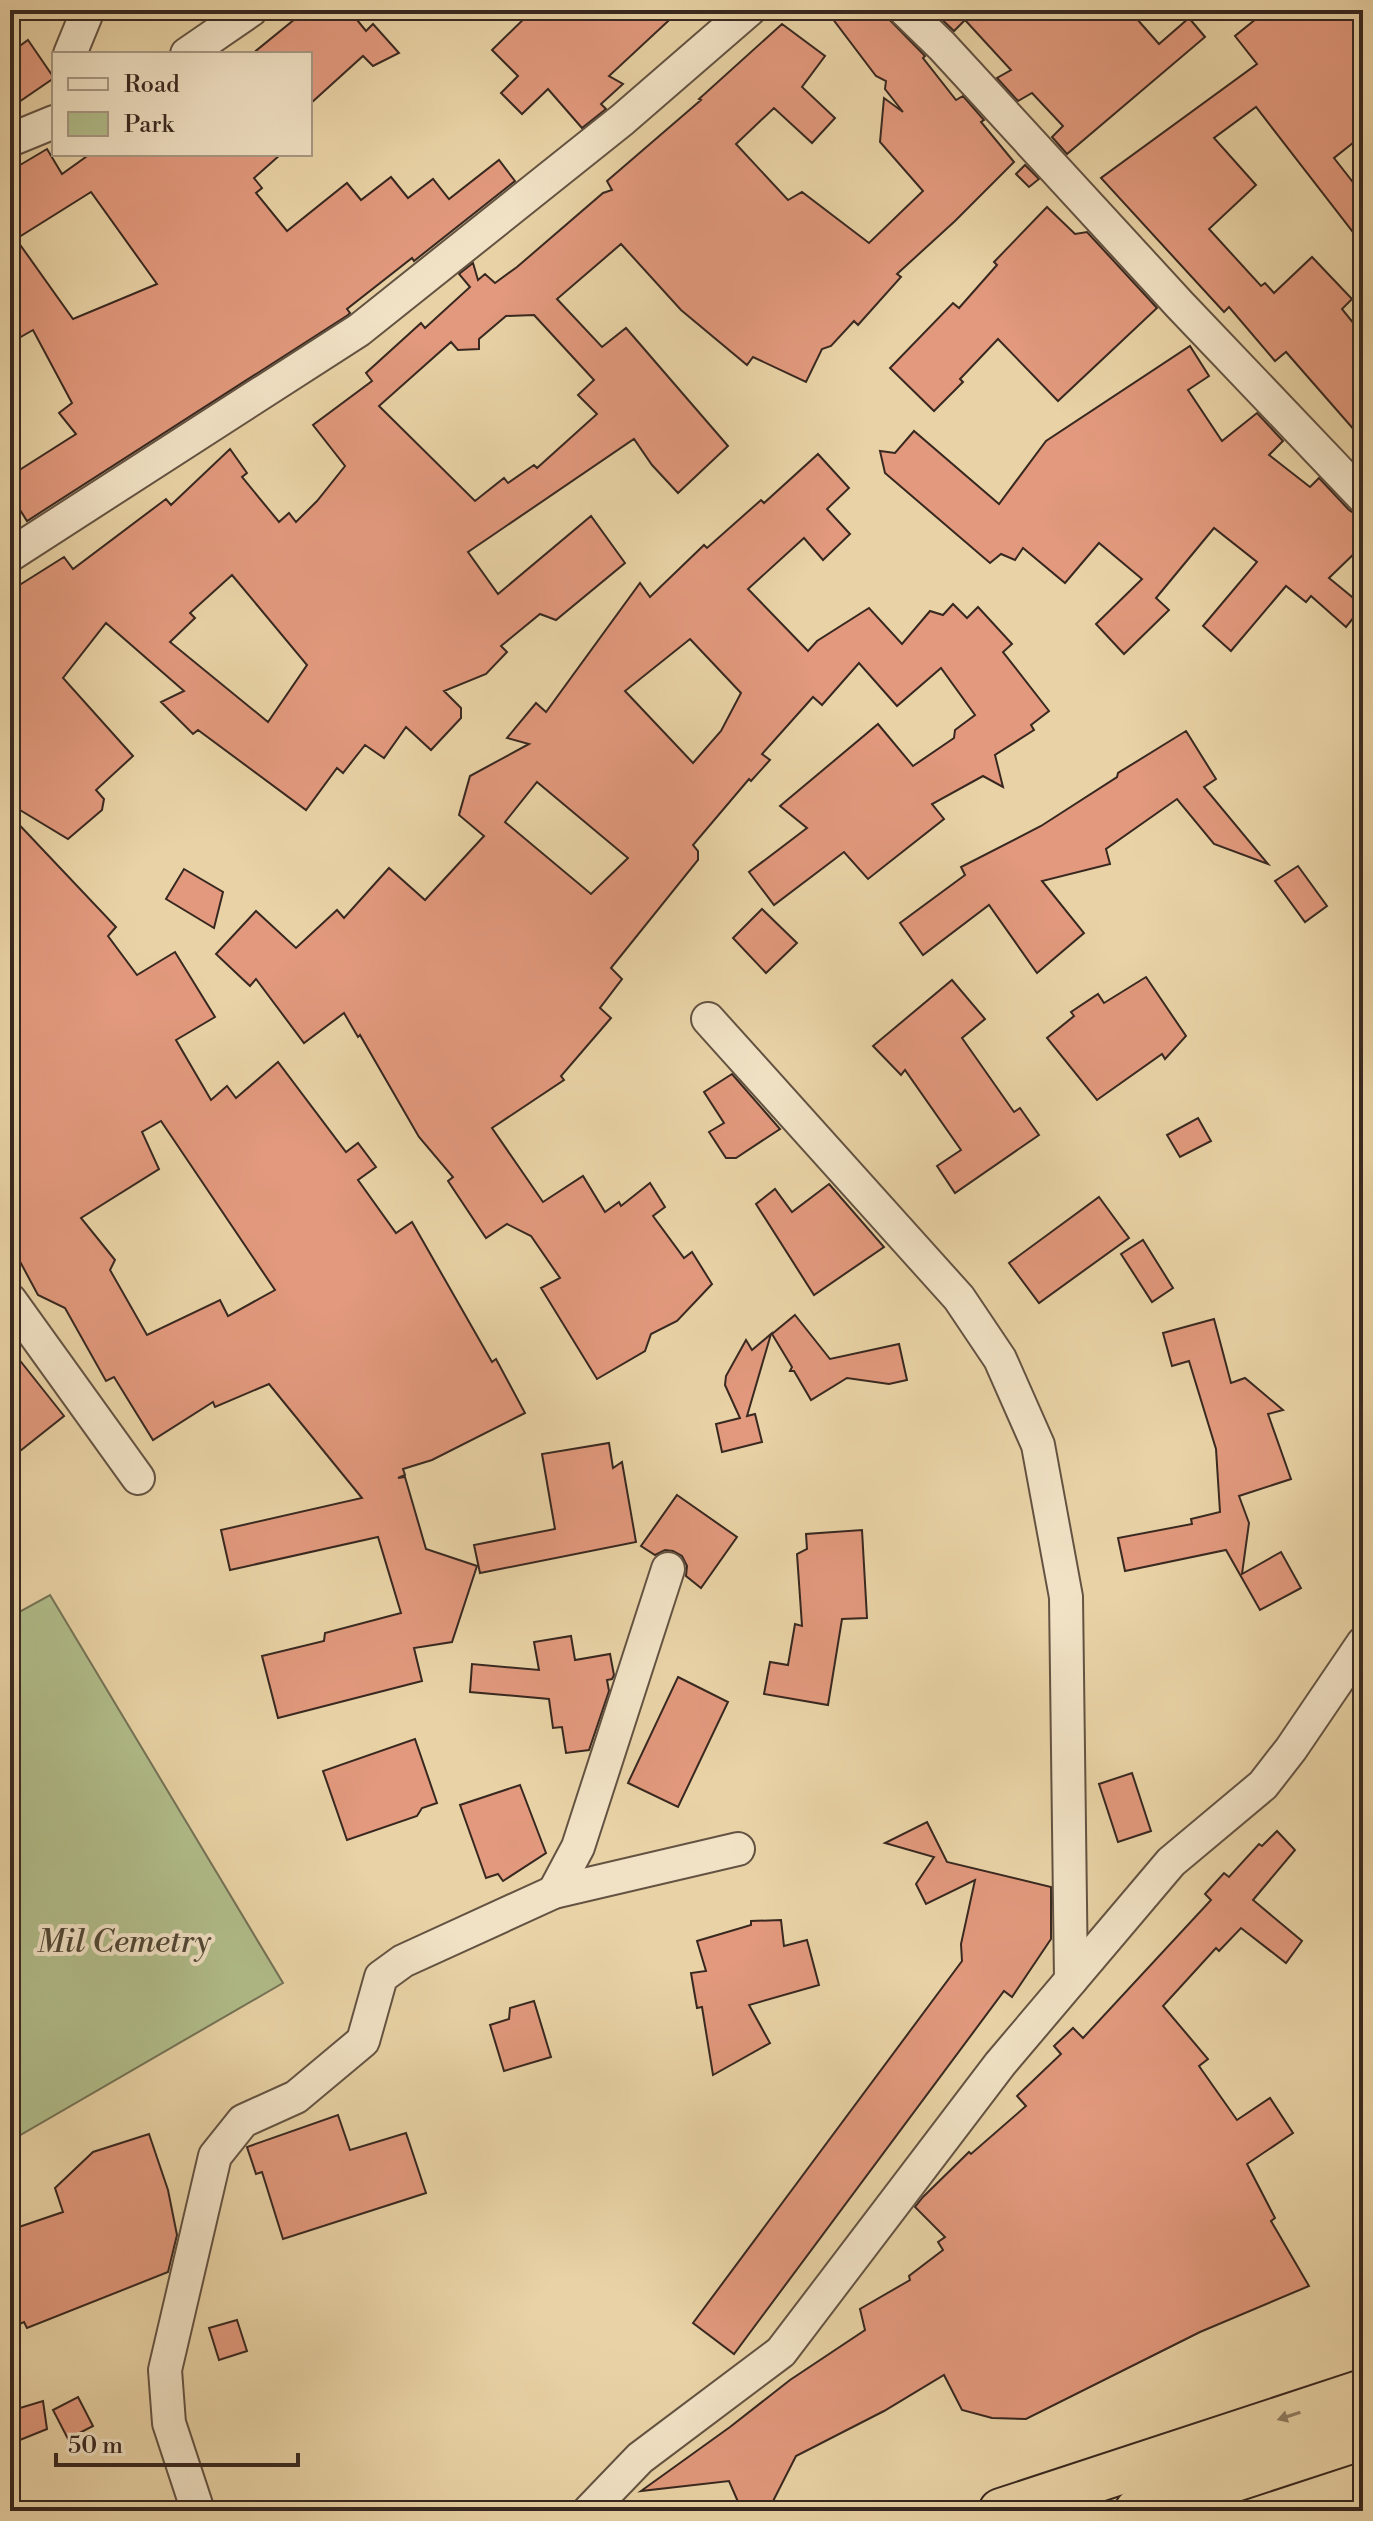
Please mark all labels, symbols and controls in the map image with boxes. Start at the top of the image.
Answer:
legend [52,52,312,156]
text: Road [124,70,180,100]
text: Park [124,110,175,140]
park label: Mil Cemetry [37,1922,212,1962]
one-way arrow [1277,2411,1301,2423]
scale bar [56,2417,298,2467]
text: 50 m [68,2431,123,2461]

